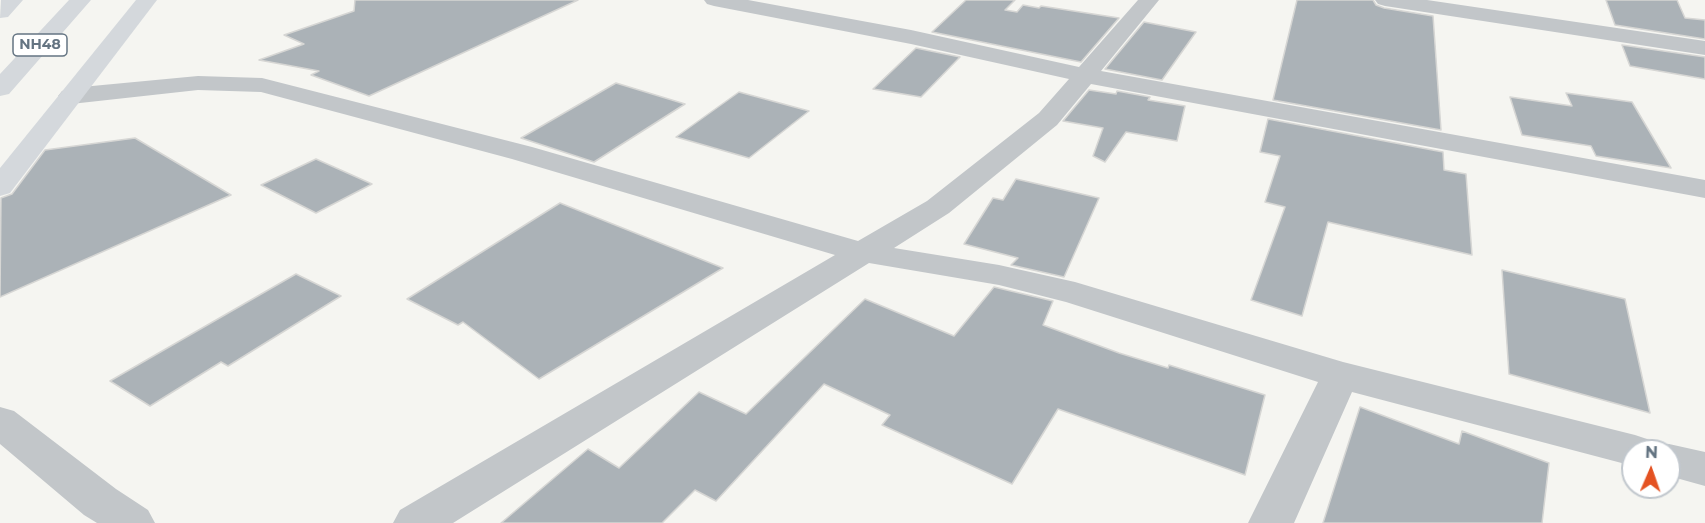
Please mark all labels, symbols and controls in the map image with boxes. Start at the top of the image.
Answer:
road number: NH48 [13,34,67,56]
north arrow [1621,439,1681,499]
text: N [1645,443,1658,462]

